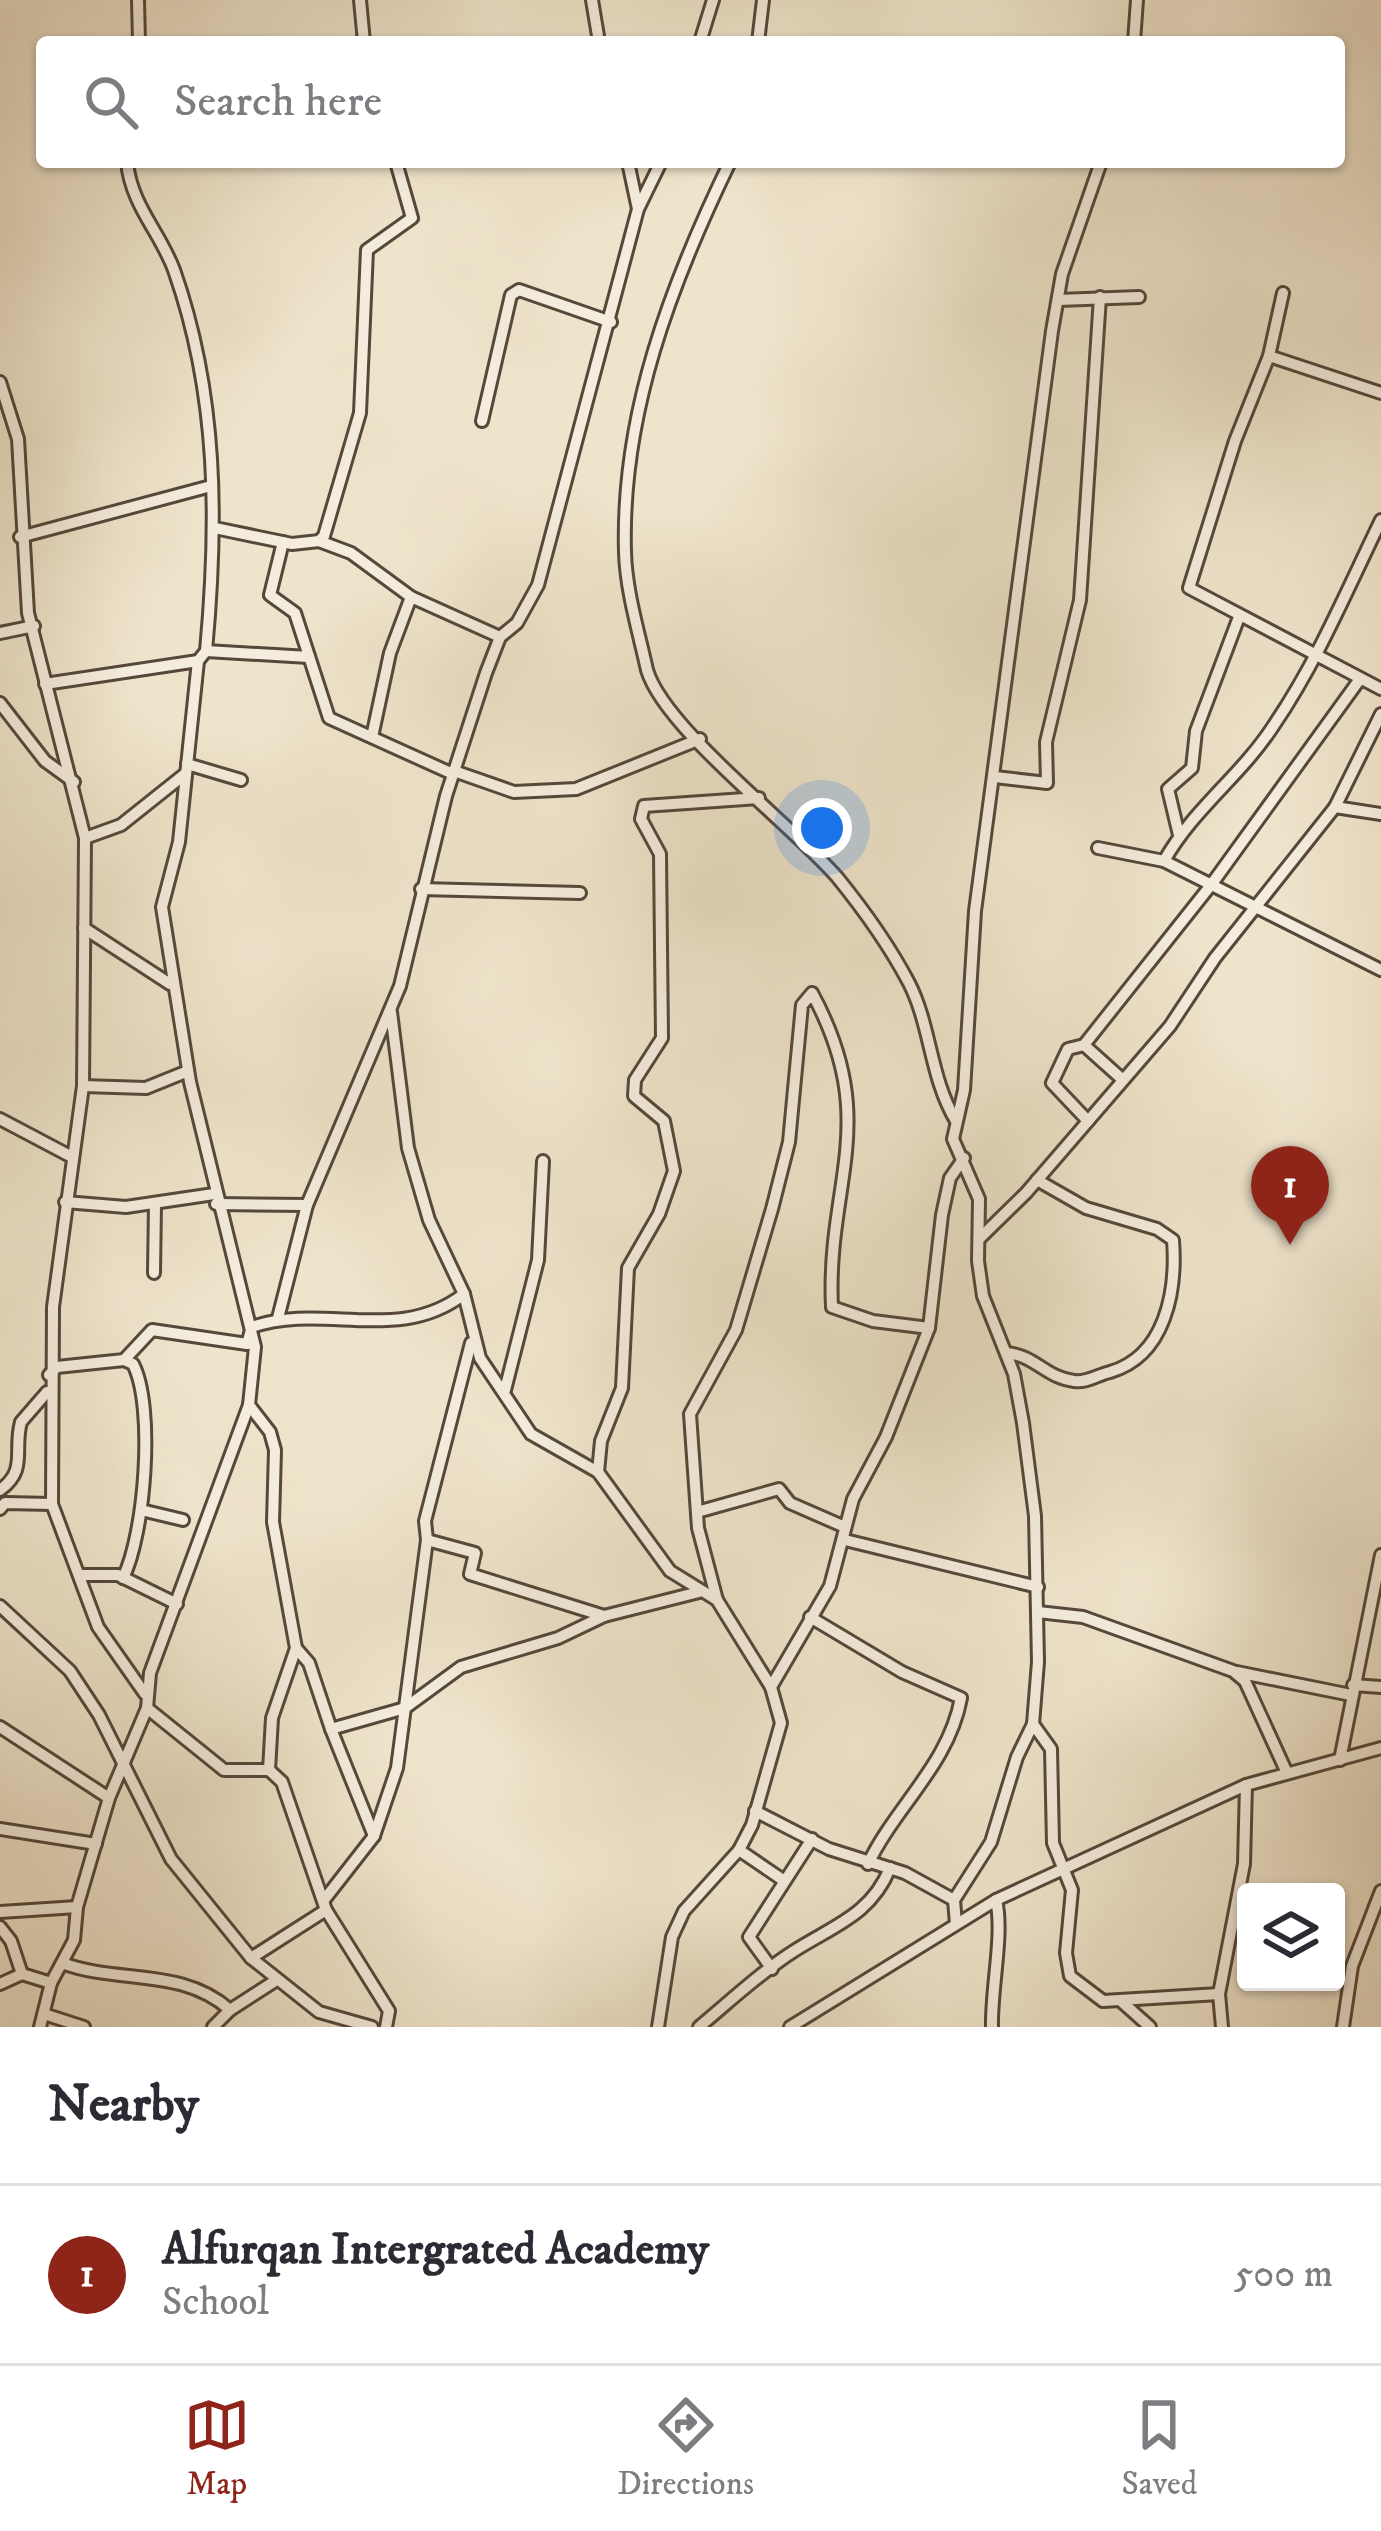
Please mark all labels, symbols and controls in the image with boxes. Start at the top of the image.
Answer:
search box [36,36,1345,168]
icon: search [78,69,144,135]
text: Search here [174,74,382,130]
your location [792,798,852,858]
pin: 1 [1251,1146,1329,1245]
map controls [1237,1883,1345,1991]
button: layers [1237,1883,1345,1991]
text: Nearby [48,2073,199,2137]
text: Alfurqan Intergrated Academy [162,2222,709,2278]
text: 1 [80,2250,94,2299]
text: 500 m [1234,2250,1333,2299]
text: School [162,2278,269,2327]
tab: Map [184,2392,250,2505]
tab: Directions [617,2392,754,2505]
tab: Saved [1121,2392,1197,2505]

